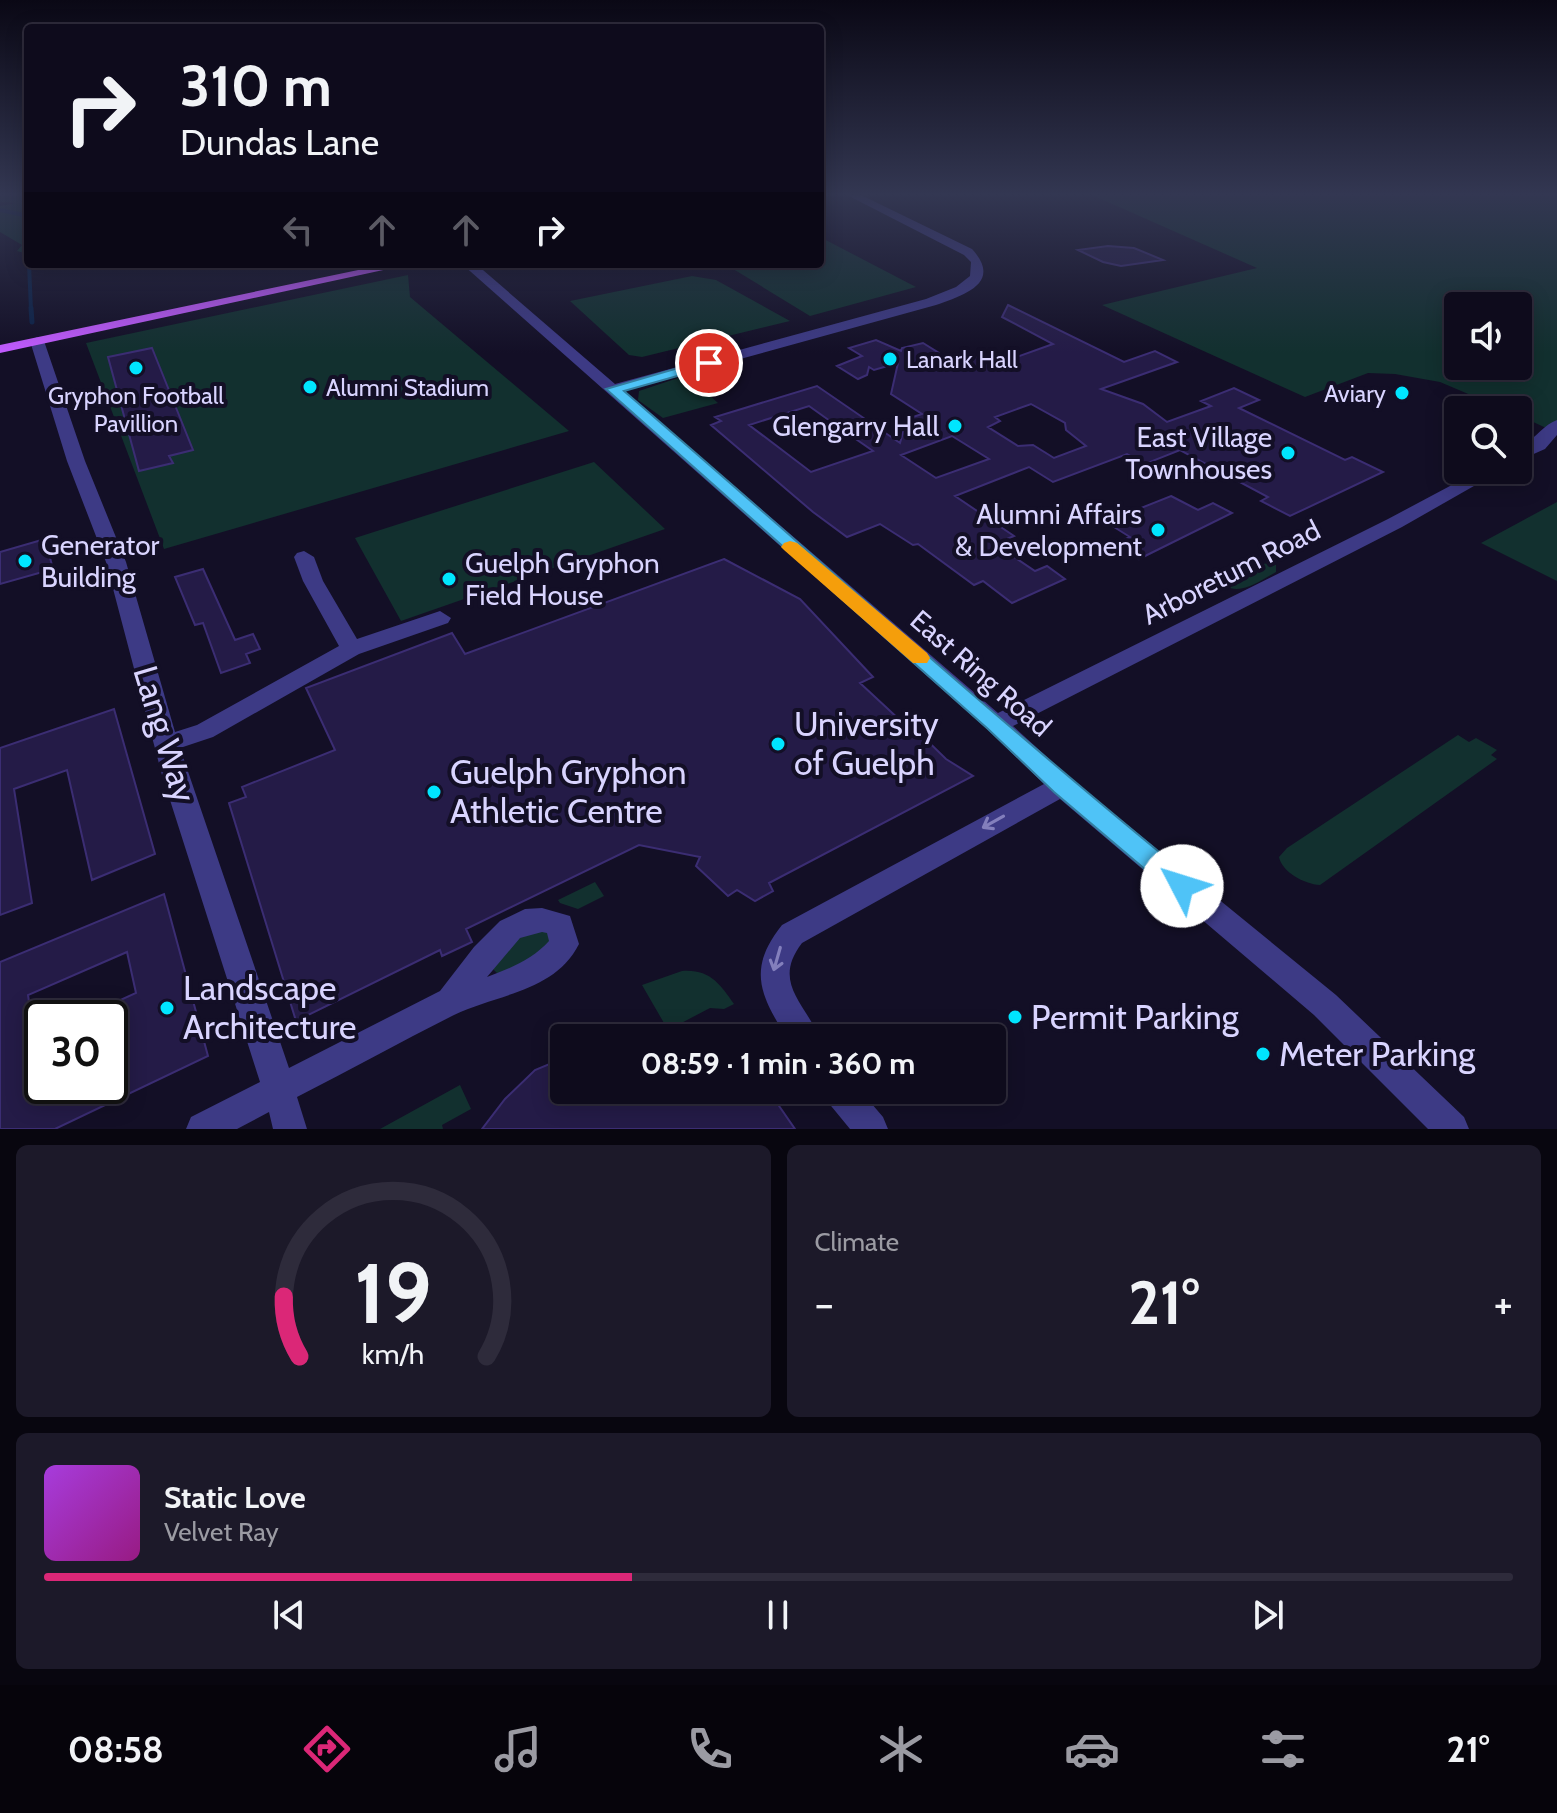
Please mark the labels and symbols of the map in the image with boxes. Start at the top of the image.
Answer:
pin [675,329,743,397]
place label: Lanark Hall [906,345,1018,374]
marker: Lanark Hall [881,350,899,368]
marker: Gryphon Football Pavillion [127,359,145,377]
place label: Alumni Stadium [326,373,489,402]
marker: Alumni Stadium [301,378,319,396]
place label: Aviary [1324,379,1386,408]
place label: Gryphon Football Pavillion [48,381,224,438]
marker: Aviary [1393,384,1411,402]
place label: Glengarry Hall [772,409,939,443]
marker: Glengarry Hall [946,417,964,435]
place label: East Village Townhouses [1125,420,1272,486]
marker: East Village Townhouses [1279,444,1297,462]
place label: Alumni Affairs & Development [955,497,1142,563]
street label: Arboretum Road [1136,512,1326,632]
marker: Alumni Affairs & Development [1149,521,1167,539]
place label: Generator Building [41,528,160,594]
place label: Guelph Gryphon Field House [465,546,660,612]
marker: Generator Building [16,552,34,570]
marker: Guelph Gryphon Field House [440,570,458,588]
street label: East Ring Road [904,603,1058,743]
street label: Lang Way [124,661,206,807]
place label: University of Guelph [794,703,939,784]
marker: University of Guelph [769,735,787,753]
place label: Guelph Gryphon Athletic Centre [450,751,687,832]
marker: Guelph Gryphon Athletic Centre [425,783,443,801]
one-way arrow [982,814,1005,830]
position arrow [1140,844,1224,928]
one-way arrow [769,946,783,971]
place label: Landscape Architecture [183,967,356,1048]
place label: Permit Parking [1031,996,1240,1038]
marker: Landscape Architecture [158,999,176,1017]
speed limit sign: 30 [24,1000,128,1104]
marker: Permit Parking [1006,1008,1024,1026]
place label: Meter Parking [1279,1033,1476,1075]
marker: Meter Parking [1254,1045,1272,1063]

